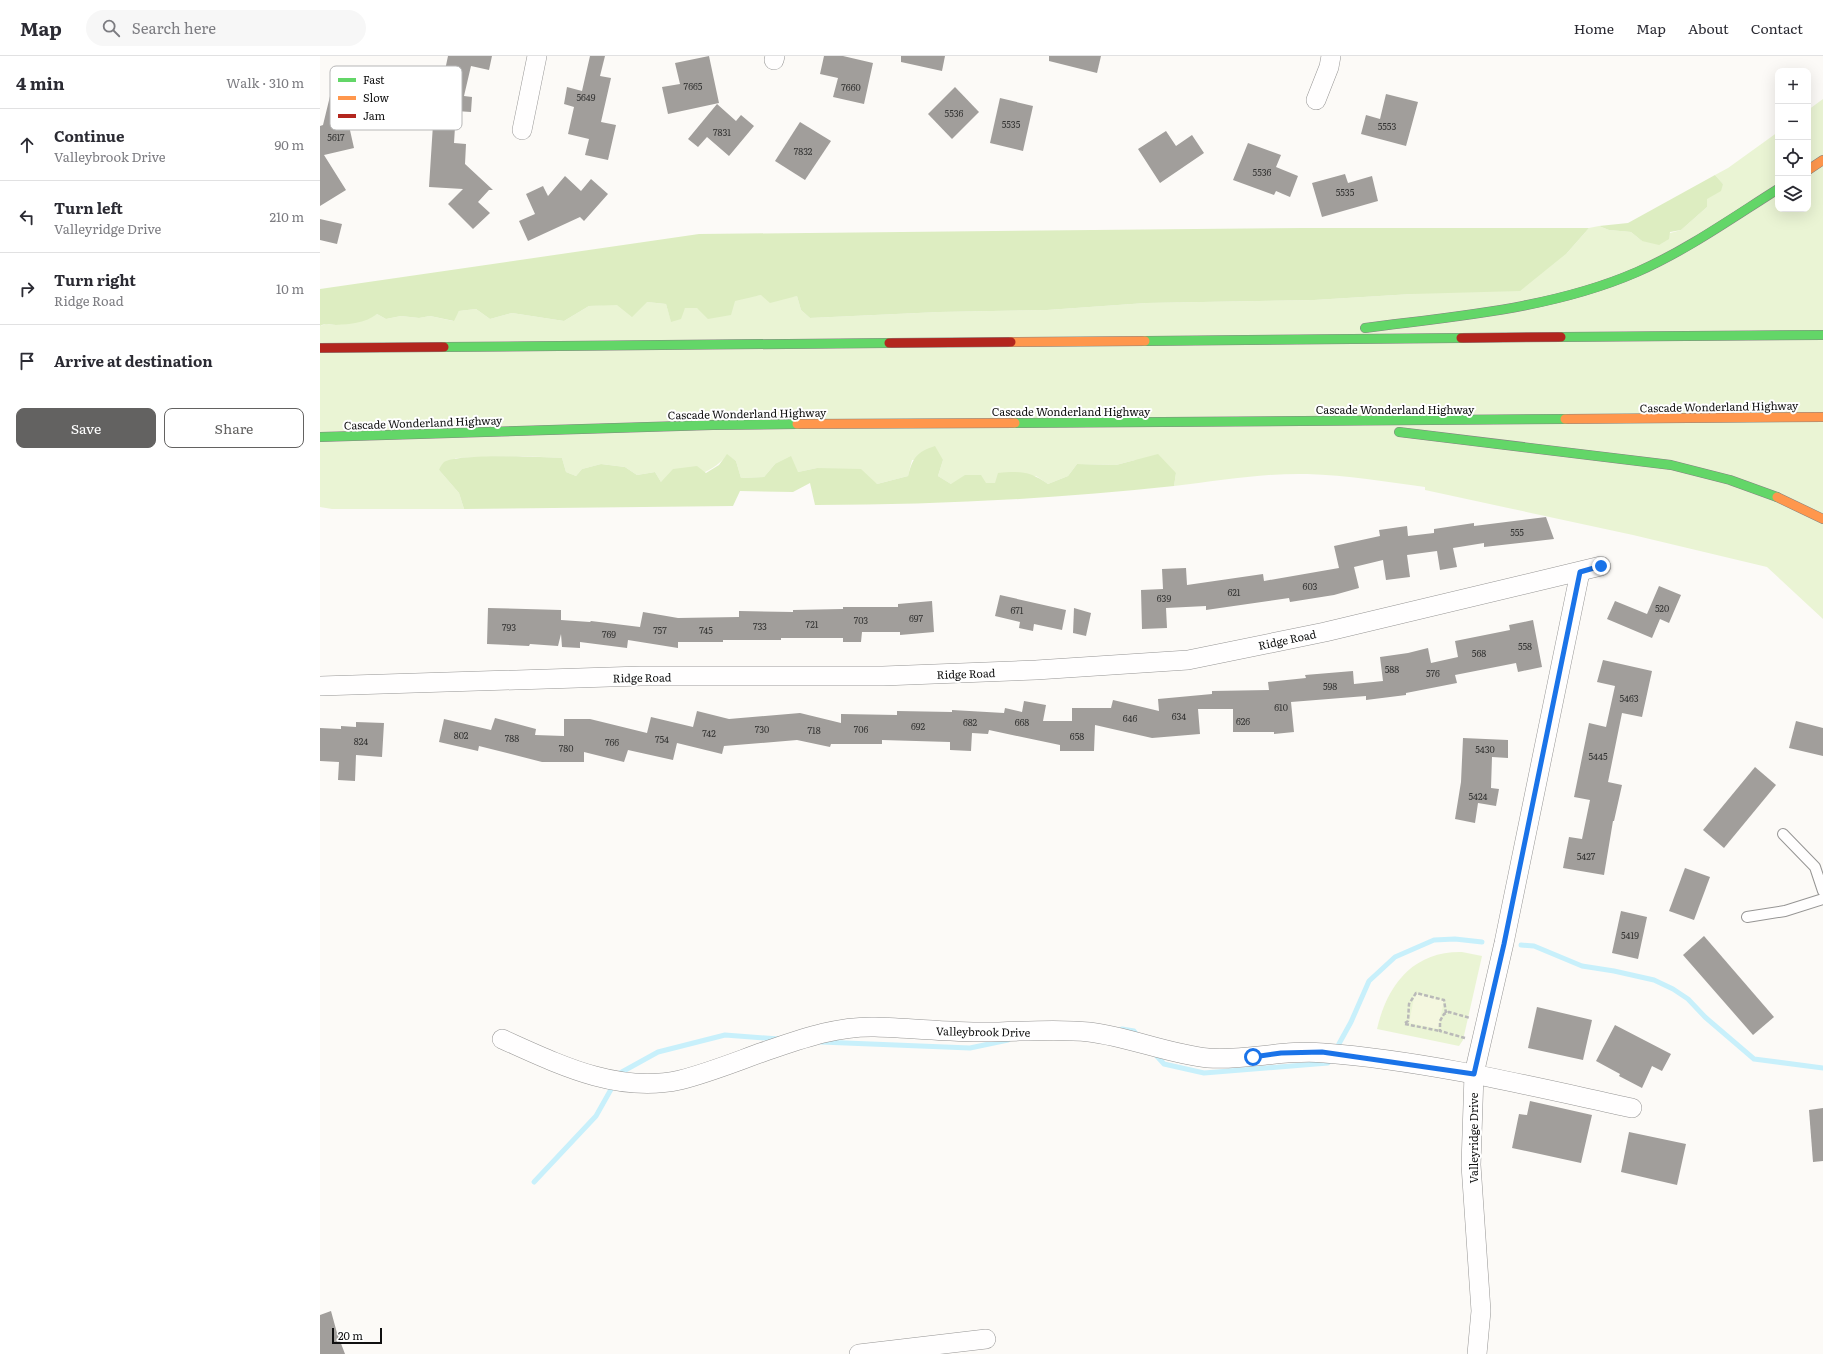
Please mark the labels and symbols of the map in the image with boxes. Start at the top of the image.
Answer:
legend [330,66,462,130]
text: Fast [363,71,385,87]
house number: 7665 [684,79,703,93]
house number: 7660 [841,80,861,94]
text: Slow [363,89,389,105]
house number: 5649 [576,90,596,104]
house number: 5536 [945,106,964,120]
text: Jam [363,107,386,123]
house number: 5535 [1002,117,1021,131]
house number: 5553 [1378,119,1396,133]
house number: 7831 [713,125,731,139]
house number: 5617 [327,130,345,144]
house number: 7832 [794,144,813,158]
house number: 5536 [1253,165,1272,179]
house number: 5535 [1336,185,1355,199]
street label: Cascade Wonderland Highway [1640,397,1799,415]
street label: Cascade Wonderland Highway [1316,401,1475,417]
street label: Cascade Wonderland Highway [992,403,1151,419]
street label: Cascade Wonderland Highway [668,404,827,422]
street label: Cascade Wonderland Highway [344,411,503,433]
house number: 555 [1510,525,1524,539]
route end [1592,557,1610,575]
house number: 603 [1303,579,1318,593]
house number: 621 [1227,585,1241,599]
house number: 639 [1157,591,1172,605]
house number: 520 [1655,601,1669,615]
house number: 671 [1010,603,1024,617]
house number: 697 [909,611,923,625]
house number: 703 [854,613,868,627]
house number: 721 [806,617,819,631]
house number: 733 [753,619,767,633]
house number: 793 [502,620,516,634]
house number: 757 [653,623,667,637]
house number: 745 [699,623,713,637]
street label: Ridge Road [1257,625,1318,653]
house number: 769 [602,627,616,641]
house number: 558 [1518,639,1532,653]
house number: 568 [1472,646,1486,660]
house number: 588 [1385,662,1399,676]
street label: Ridge Road [936,664,996,682]
house number: 576 [1426,666,1440,680]
street label: Ridge Road [612,668,672,686]
house number: 598 [1323,679,1337,693]
house number: 5463 [1619,691,1639,705]
house number: 610 [1274,700,1288,714]
house number: 634 [1172,709,1186,723]
house number: 646 [1123,711,1137,725]
house number: 626 [1236,714,1250,728]
house number: 682 [963,715,978,729]
house number: 668 [1015,715,1029,729]
house number: 692 [911,719,925,733]
house number: 730 [755,722,769,736]
house number: 706 [854,722,868,736]
house number: 718 [807,723,821,737]
house number: 742 [702,726,716,740]
house number: 802 [454,728,469,742]
house number: 658 [1070,729,1084,743]
house number: 788 [505,731,519,745]
house number: 754 [655,732,669,746]
house number: 824 [354,734,368,748]
house number: 766 [605,735,619,749]
house number: 780 [559,741,573,755]
house number: 5430 [1475,742,1495,756]
house number: 5445 [1588,749,1608,763]
house number: 5424 [1468,789,1488,803]
house number: 5427 [1577,849,1596,863]
house number: 5419 [1621,928,1639,942]
street label: Valleybrook Drive [936,1022,1031,1040]
route start [1244,1048,1262,1066]
street label: Valleyridge Drive [1465,1092,1481,1183]
scale bar [332,1326,382,1345]

